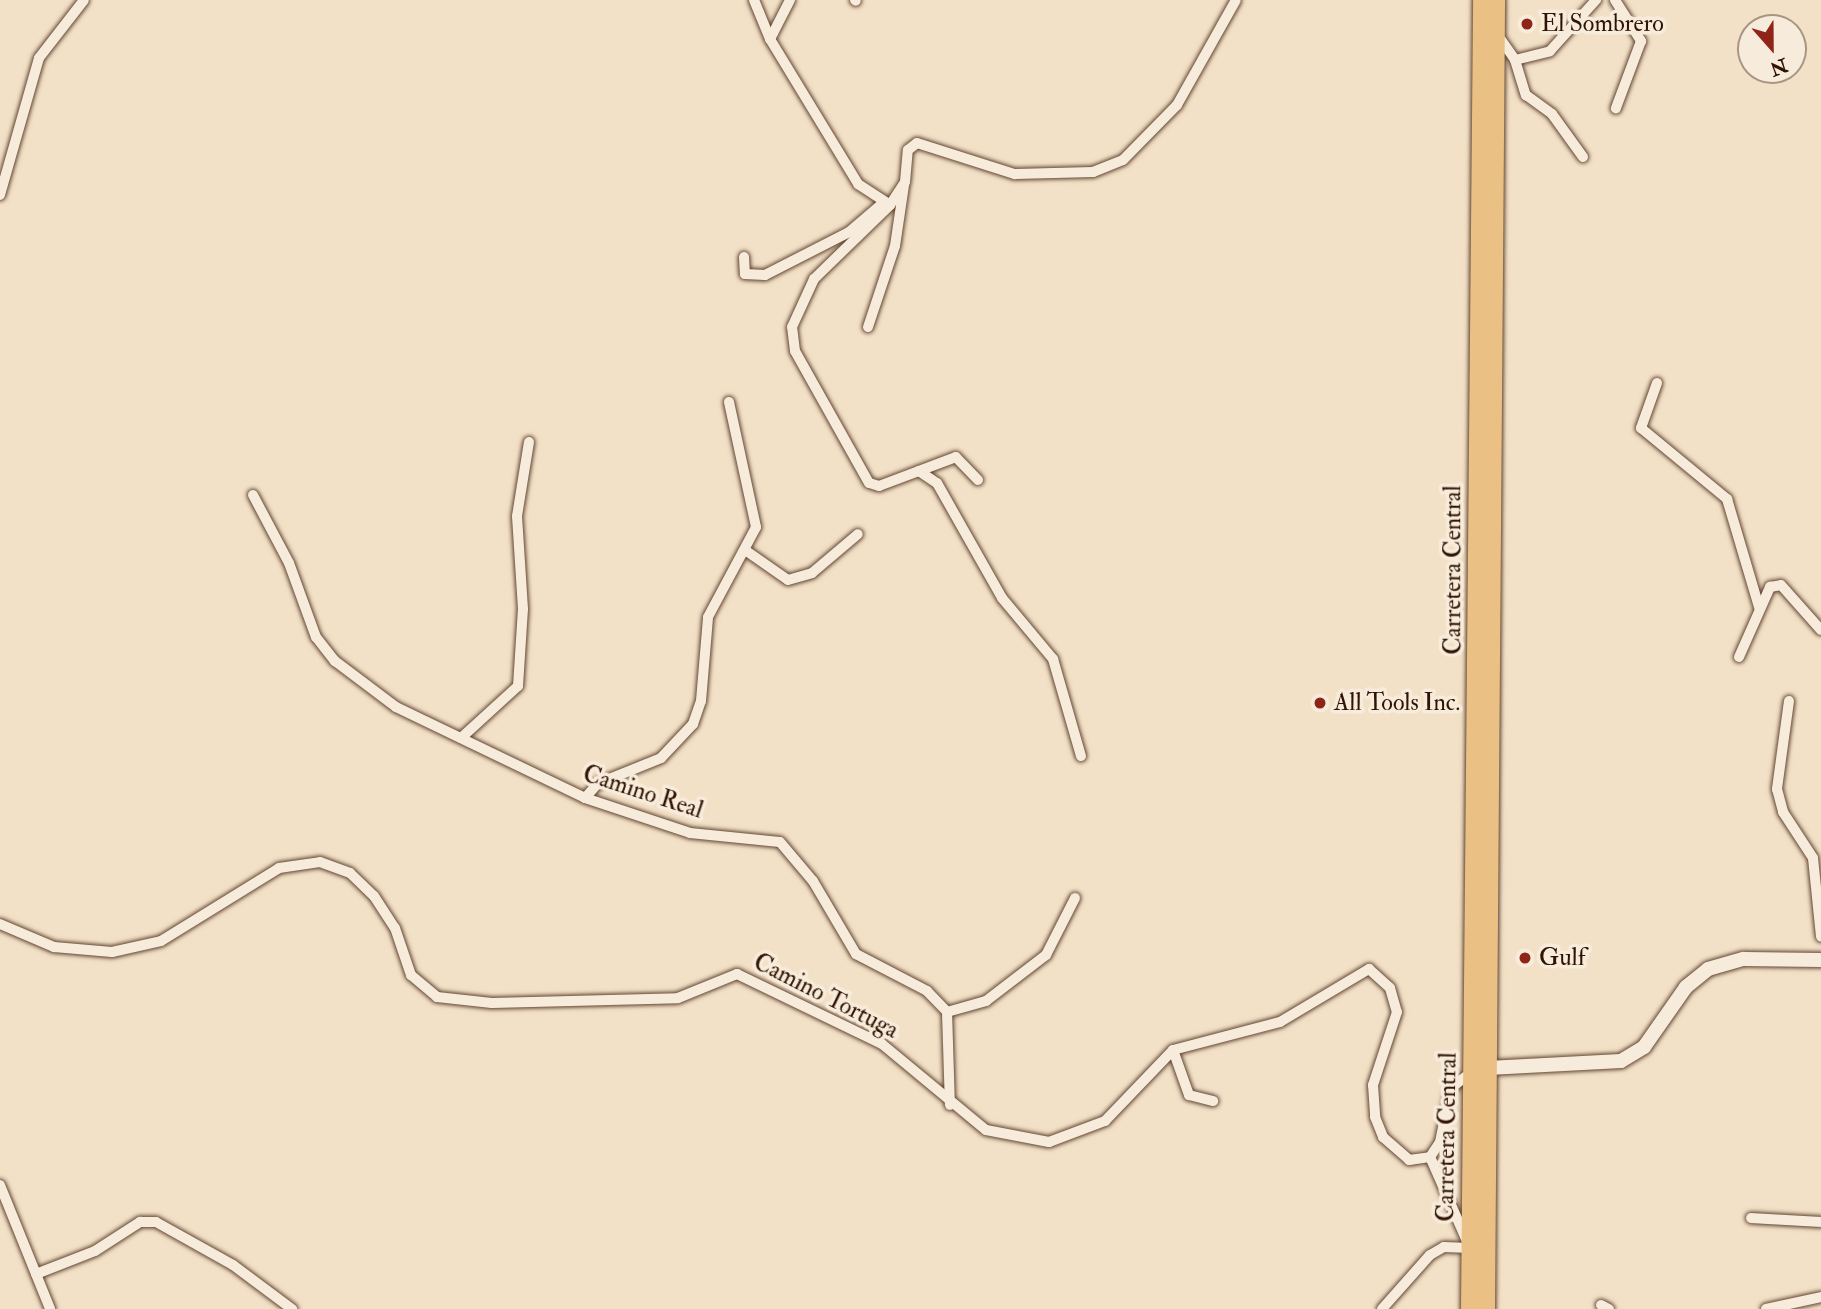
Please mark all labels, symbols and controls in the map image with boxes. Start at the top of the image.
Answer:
place label: El Sombrero [1541,10,1664,38]
north arrow [1737,14,1807,84]
marker: El Sombrero [1519,16,1535,32]
text: N [1767,52,1791,81]
street label: Carretera Central [1439,485,1467,655]
place label: All Tools Inc. [1334,689,1460,717]
marker: All Tools Inc. [1312,695,1328,711]
street label: Camino Real [579,759,707,825]
place label: Gulf [1539,944,1586,972]
street label: Camino Tortuga [749,947,903,1045]
marker: Gulf [1517,950,1533,966]
street label: Carretera Central [1431,1052,1463,1222]

